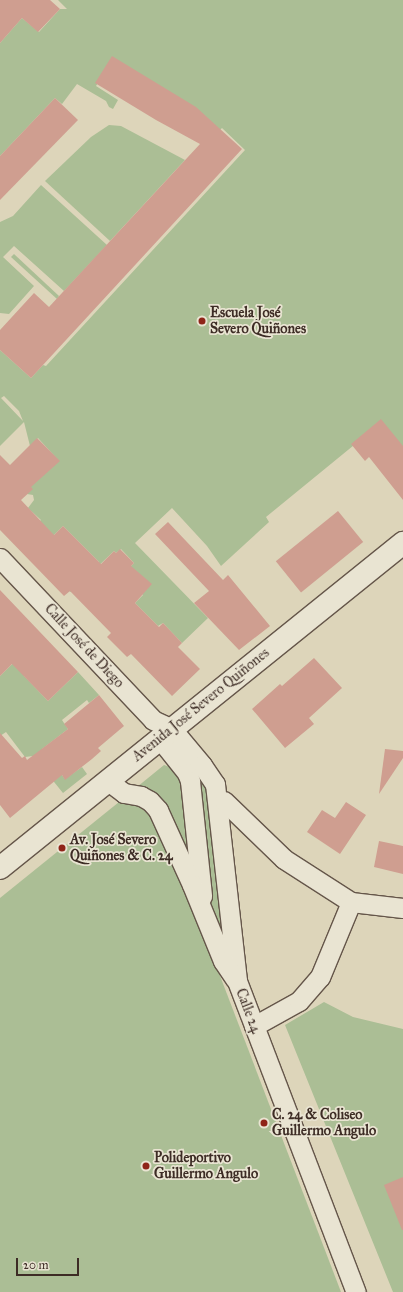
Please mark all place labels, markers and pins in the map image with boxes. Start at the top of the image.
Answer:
place label: Escuela José Severo Quiñones [210,305,306,338]
marker: Escuela José Severo Quiñones [197,316,207,326]
place label: Av. José Severo Quiñones & C. 24 [70,832,173,864]
marker: Av. José Severo Quiñones & C. 24 [57,843,67,853]
place label: C. 24 & Coliseo Guillermo Angulo [272,1107,376,1140]
marker: C. 24 & Coliseo Guillermo Angulo [259,1118,269,1128]
place label: Polideportivo Guillermo Angulo [154,1150,258,1182]
marker: Polideportivo Guillermo Angulo [141,1161,151,1171]

